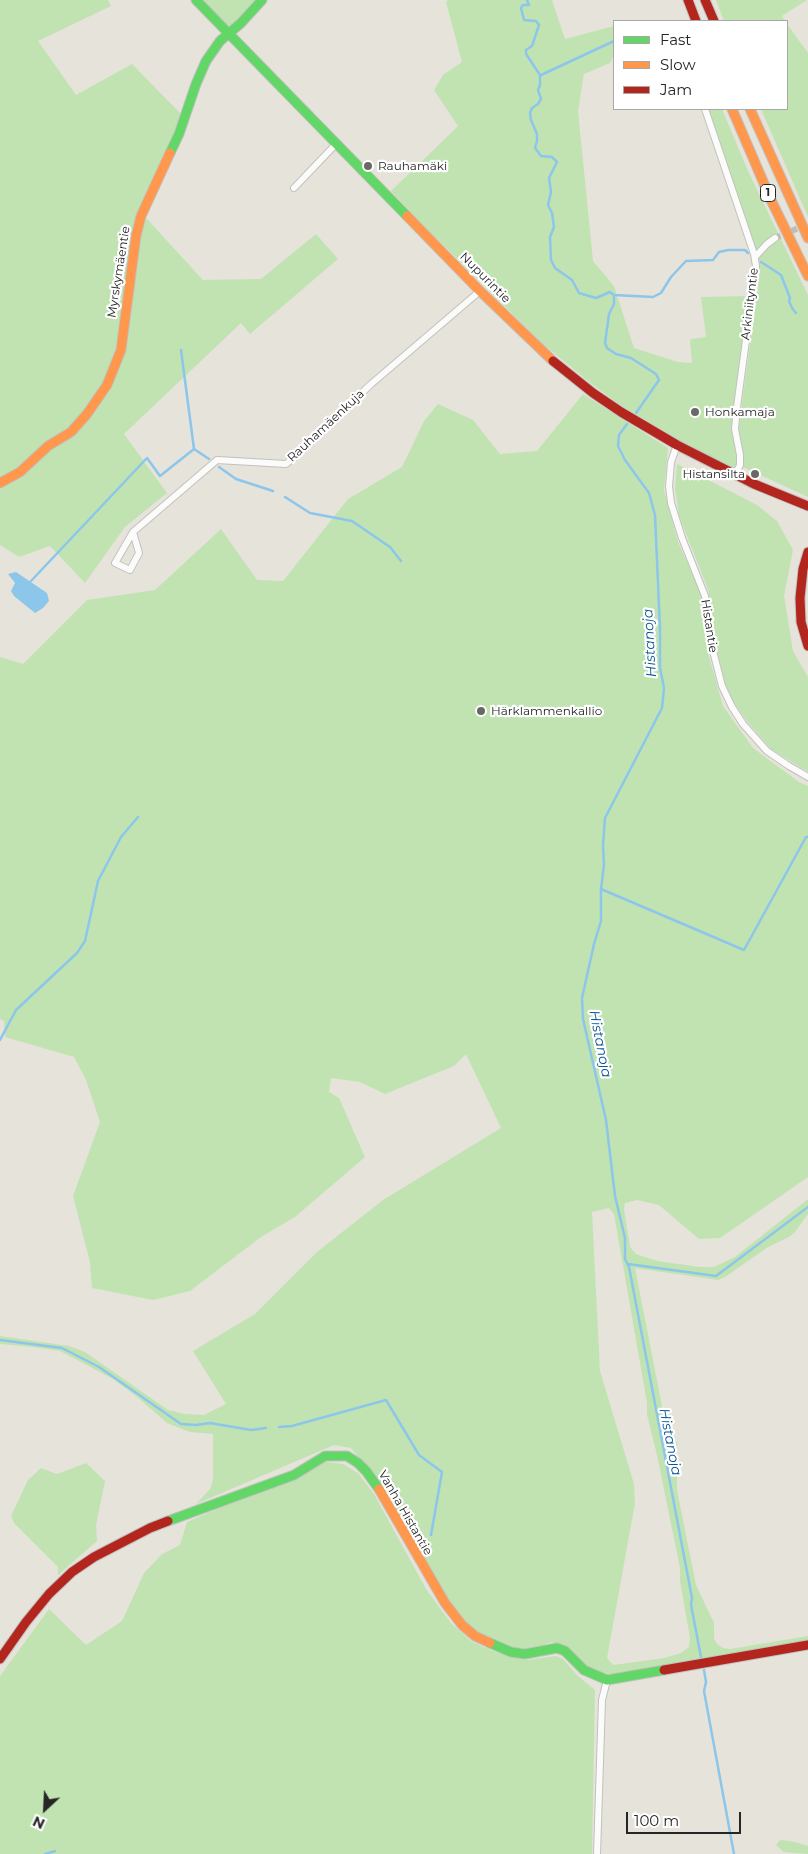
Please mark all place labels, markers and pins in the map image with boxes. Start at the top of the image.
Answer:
place label: Rauhamäki [378,159,447,173]
marker: Rauhamäki [362,160,374,172]
place label: Honkamaja [705,405,775,419]
marker: Honkamaja [689,406,701,418]
place label: Histansilta [682,467,745,481]
marker: Histansilta [749,468,761,480]
place label: Härklammenkallio [491,704,602,718]
marker: Härklammenkallio [475,705,487,717]

